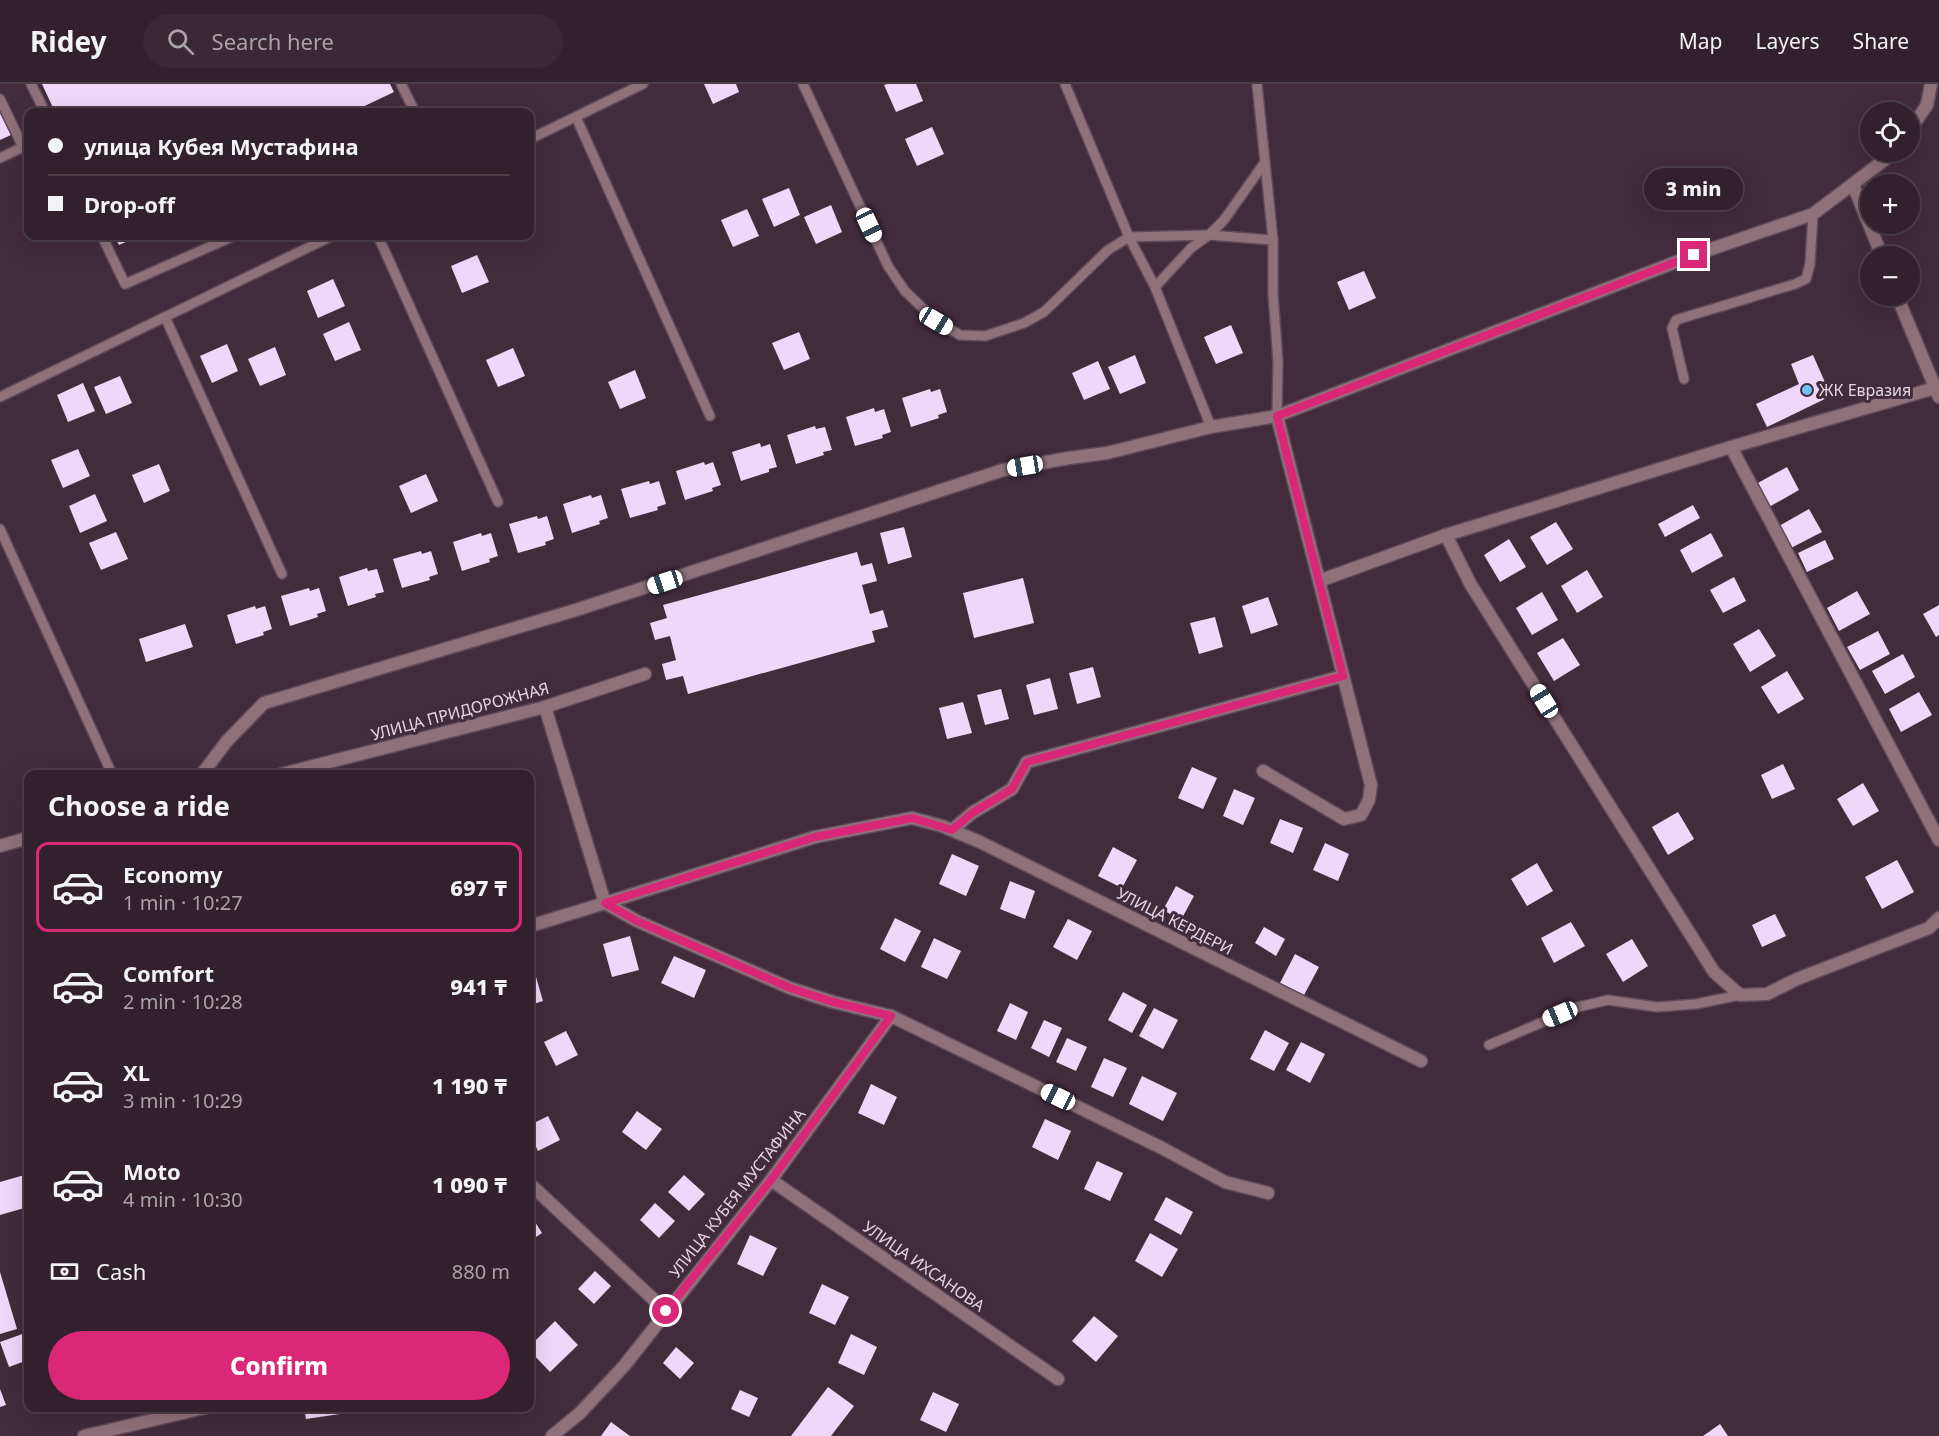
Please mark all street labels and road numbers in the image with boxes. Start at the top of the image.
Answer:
street label: УЛИЦА ПРИДОРОЖНАЯ [368,677,552,745]
street label: УЛИЦА КЕРДЕРИ [1113,882,1237,960]
street label: УЛИЦА КУБЕЯ МУСТАФИНА [664,1103,811,1282]
street label: УЛИЦА ИХСАНОВА [859,1216,990,1317]

